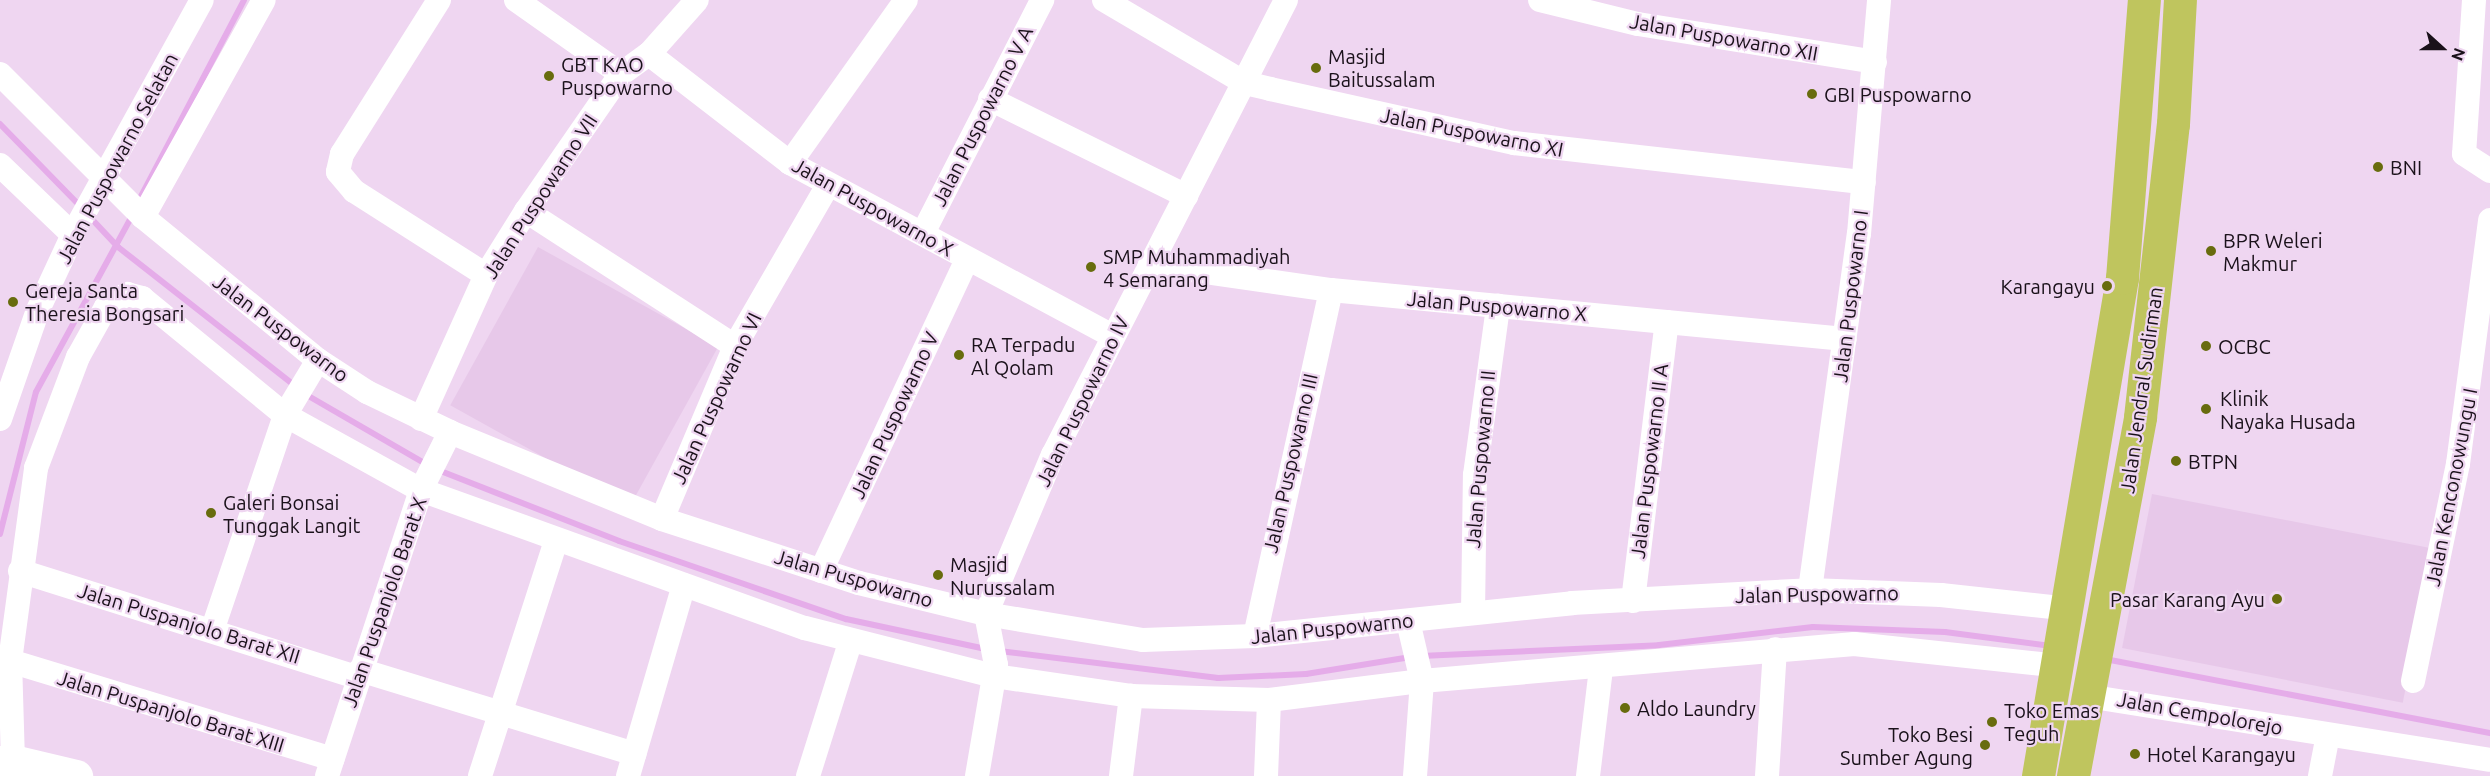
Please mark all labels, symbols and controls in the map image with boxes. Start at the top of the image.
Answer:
street label: Jalan Puspowarno XII [1628,9,1820,65]
north arrow [2412,18,2472,78]
street label: Jalan Puspowarno V A [926,22,1038,210]
place label: Masjid Baitussalam [1328,45,1436,92]
text: N [2448,46,2469,63]
street label: Jalan Puspowarno Selatan [51,49,183,267]
place label: GBT KAO Puspowarno [561,52,673,99]
marker: Masjid Baitussalam [1309,61,1323,75]
marker: GBT KAO Puspowarno [542,69,556,83]
place label: GBI Puspowarno [1824,82,1972,106]
marker: GBI Puspowarno [1805,87,1819,101]
street label: Jalan Puspowarno XI [1379,103,1565,161]
street label: Jalan Puspowarno VII [478,109,602,283]
street label: Jalan Puspowarno X [788,153,958,261]
place label: BNI [2390,155,2422,179]
marker: BNI [2371,160,2385,174]
street label: Jalan Puspowarno I [1828,209,1872,383]
place label: BPR Weleri Makmur [2223,228,2323,275]
place label: SMP Muhammadiyah 4 Semarang [1103,244,1291,291]
marker: BPR Weleri Makmur [2204,244,2218,258]
marker: SMP Muhammadiyah 4 Semarang [1084,260,1098,274]
street label: Jalan Puspowarno [208,269,354,387]
place label: Karangayu [2000,274,2095,298]
place label: Gereja Santa Theresia Bongsari [25,278,184,325]
marker: Karangayu [2100,279,2114,293]
street label: Jalan Jendral Sudirman [2115,285,2167,495]
street label: Jalan Puspowarno X [1406,286,1588,326]
marker: Gereja Santa Theresia Bongsari [6,295,20,309]
street label: Jalan Puspowarno VI [666,309,766,487]
street label: Jalan Puspowarno IV [1030,312,1134,490]
street label: Jalan Puspowarno V [845,328,943,502]
place label: RA Terpadu Al Qolam [971,332,1075,379]
place label: OCBC [2218,334,2271,358]
marker: OCBC [2199,339,2213,353]
marker: RA Terpadu Al Qolam [952,348,966,362]
street label: Jalan Puspowarno II A [1625,362,1673,560]
street label: Jalan Puspowarno II [1460,369,1500,549]
street label: Jalan Puspowarno III [1258,371,1322,555]
place label: Klinik Nayaka Husada [2220,386,2356,433]
street label: Jalan Kenconowungu I [2420,386,2482,588]
marker: Klinik Nayaka Husada [2197,400,2215,418]
place label: BTPN [2188,449,2238,473]
marker: BTPN [2169,454,2183,468]
place label: Galeri Bonsai Tunggak Langit [223,490,360,537]
street label: Jalan Puspanjolo Barat X [337,494,431,710]
marker: Galeri Bonsai Tunggak Langit [204,506,218,520]
street label: Jalan Puspowarno [772,544,936,612]
place label: Masjid Nurussalam [950,552,1055,599]
marker: Masjid Nurussalam [931,568,945,582]
street label: Jalan Puspanjolo Barat XII [75,578,303,668]
street label: Jalan Puspowarno [1735,581,1899,607]
place label: Pasar Karang Ayu [2110,587,2265,611]
marker: Pasar Karang Ayu [2270,592,2284,606]
street label: Jalan Puspowarno [1249,608,1415,648]
street label: Jalan Puspanjolo Barat XIII [55,665,287,757]
street label: Jalan Cempolorejo [2115,687,2285,739]
place label: Aldo Laundry [1637,696,1756,720]
place label: Toko Emas Teguh [2004,698,2099,745]
marker: Aldo Laundry [1618,701,1632,715]
marker: Toko Emas Teguh [1985,715,1999,729]
place label: Toko Besi Sumber Agung [1840,722,1973,769]
marker: Toko Besi Sumber Agung [1978,738,1992,752]
place label: Hotel Karangayu [2147,742,2296,766]
marker: Hotel Karangayu [2128,747,2142,761]

